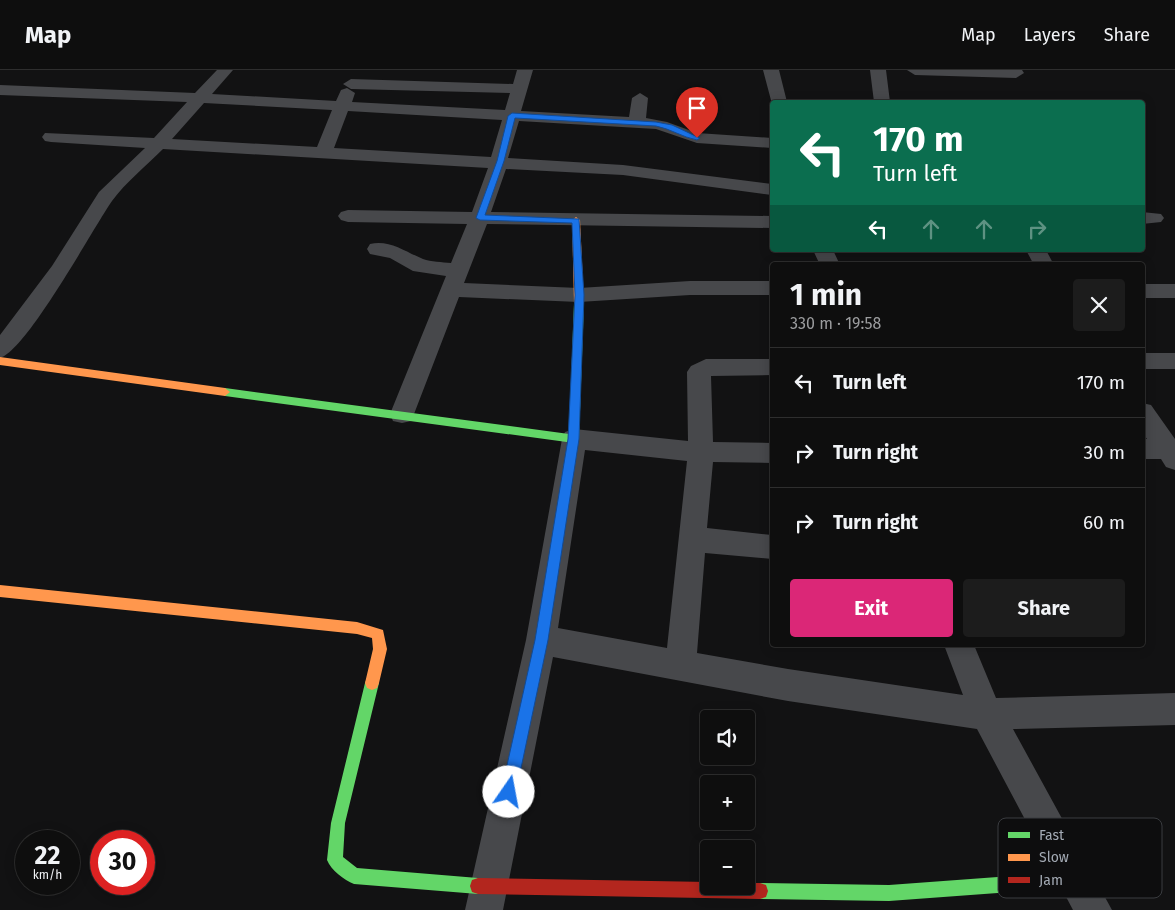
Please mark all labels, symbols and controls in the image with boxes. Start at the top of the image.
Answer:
text: Map [25,21,71,49]
text: Map [961,24,996,46]
text: Layers [1024,24,1076,46]
text: Share [1104,24,1150,46]
pin [676,87,718,138]
icon: arrive [683,94,711,122]
text: 170 m [873,118,964,160]
icon: left [790,120,855,185]
text: Turn left [873,160,957,187]
icon: left [864,215,892,243]
icon: ahead [917,215,945,243]
icon: ahead [970,215,998,243]
icon: right [1023,215,1051,243]
text: 1 min [790,277,862,313]
button: close [1073,279,1125,331]
text: 330 m · 19:58 [790,314,881,333]
icon: left [790,369,818,397]
text: Turn left [833,371,907,394]
text: 170 m [1077,371,1125,394]
icon: right [790,439,818,467]
text: Turn right [833,441,918,464]
text: 30 m [1084,441,1125,464]
icon: right [790,509,818,537]
text: Turn right [833,511,918,534]
text: 60 m [1083,511,1125,534]
button: Exit [790,579,953,637]
button: Share [963,579,1125,637]
map controls [700,710,755,895]
button: sound [700,710,755,765]
position arrow [482,765,534,817]
button: + [700,775,755,830]
legend [998,818,1162,898]
text: Fast [1039,827,1065,844]
speed limit sign: 30 [90,830,155,895]
button: − [700,840,755,895]
text: 22 [35,841,60,871]
text: Slow [1039,849,1069,866]
text: km/h [33,868,62,882]
text: Jam [1039,872,1063,889]

